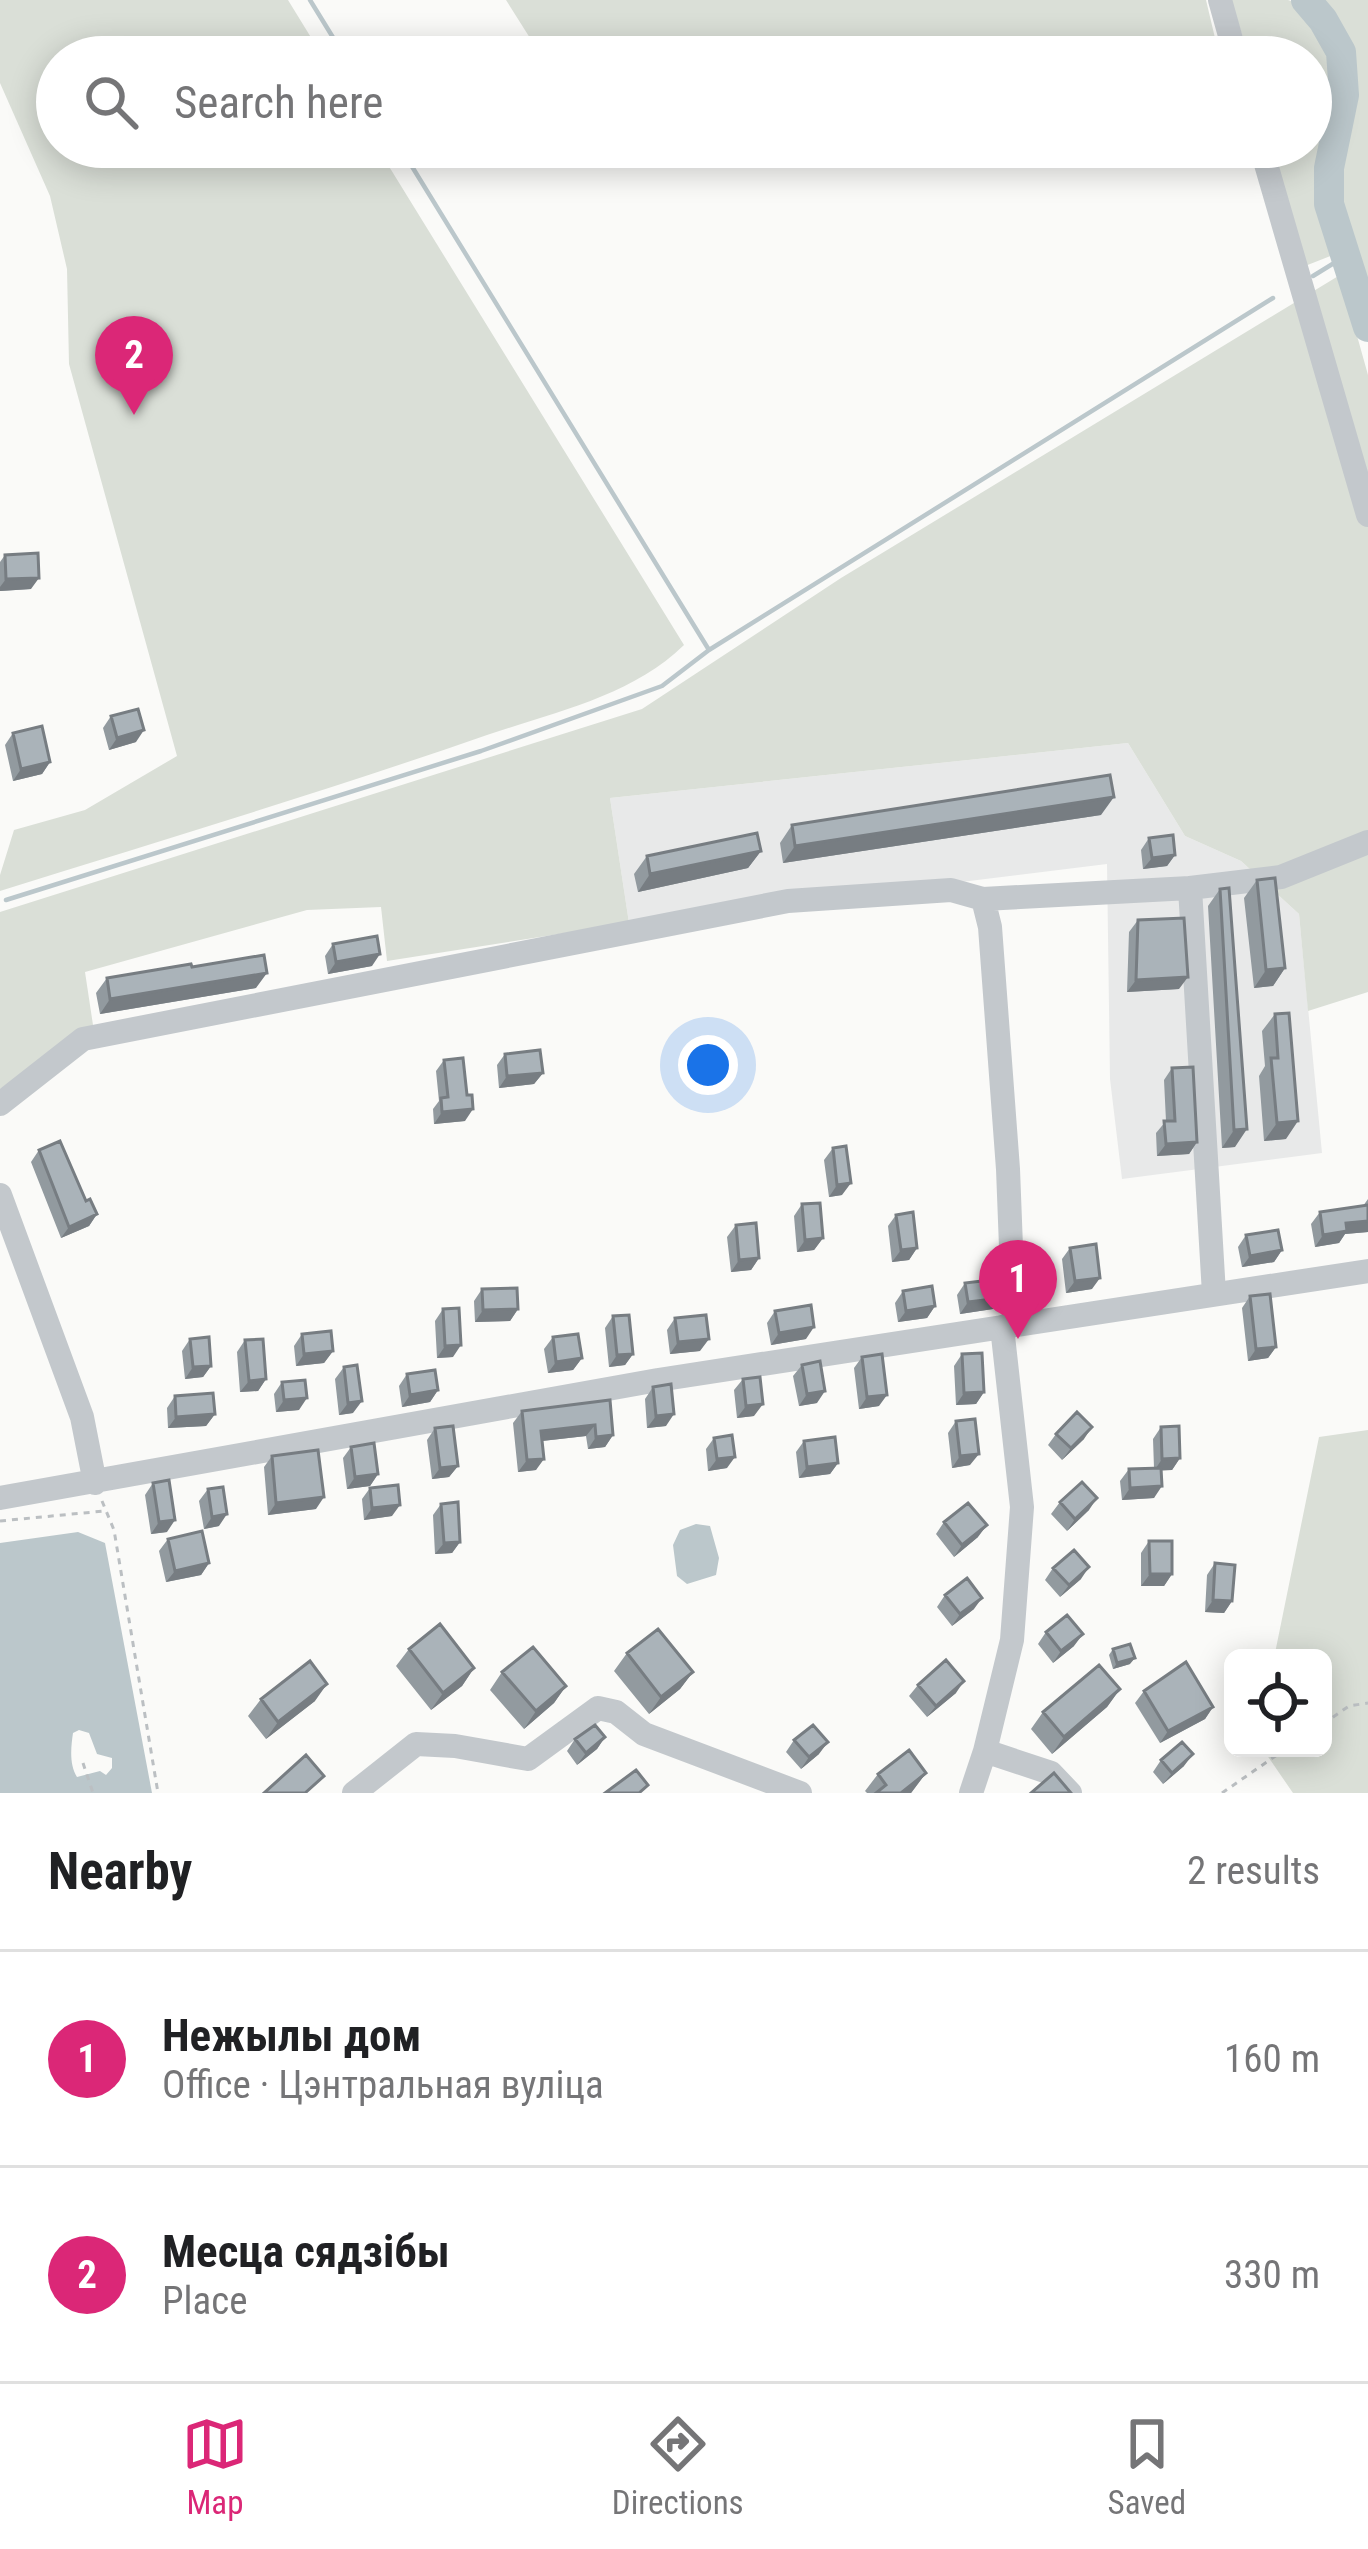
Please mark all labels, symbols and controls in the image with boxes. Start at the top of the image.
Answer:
search box [36,36,1332,168]
icon: search [78,69,144,135]
text: Search here [174,76,383,129]
pin: 2 [95,316,173,415]
your location [678,1035,738,1095]
pin: 1 [979,1240,1057,1339]
map controls [1224,1649,1332,1757]
button: locate [1224,1649,1332,1757]
text: Nearby [48,1842,192,1901]
text: 2 results [1187,1848,1320,1894]
text: Нежылы дом [162,2009,421,2062]
text: 1 [77,2036,97,2082]
text: 160 m [1224,2036,1320,2082]
text: Office · Цэнтральная вуліца [162,2062,604,2108]
text: Месца сядзібы [162,2225,450,2278]
text: 2 [77,2252,97,2298]
text: 330 m [1224,2252,1320,2298]
text: Place [162,2278,248,2324]
tab: Map [182,2411,248,2522]
tab: Directions [612,2411,744,2522]
tab: Saved [1108,2411,1186,2522]

